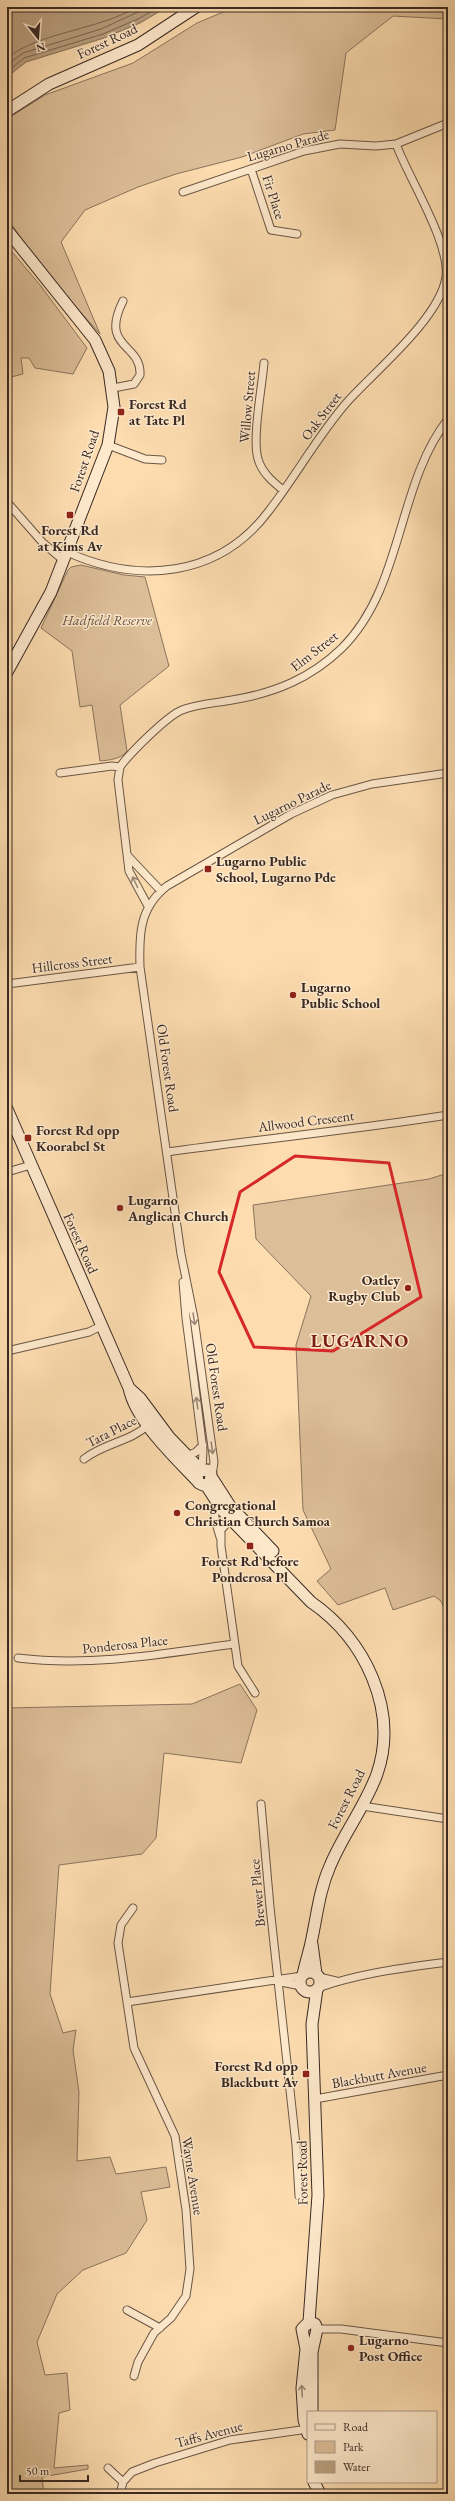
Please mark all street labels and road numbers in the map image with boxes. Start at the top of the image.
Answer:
street label: Forest Road [74,19,141,63]
street label: Lugarno Parade [245,125,332,165]
street label: Fir Place [258,173,290,222]
street label: Willow Street [235,369,259,444]
street label: Oak Street [297,388,346,444]
street label: Forest Road [65,427,103,495]
street label: Elm Street [287,626,342,675]
street label: Lugarno Parade [250,775,334,829]
street label: Hillcross Street [31,949,114,977]
street label: Old Forest Road [153,1023,183,1114]
street label: Allwood Crescent [256,1106,356,1136]
street label: Forest Road [60,1210,103,1277]
street label: Old Forest Road [202,1342,232,1433]
street label: Tara Place [83,1410,140,1451]
street label: Ponderosa Place [81,1631,169,1657]
street label: Forest Road [323,1765,369,1832]
street label: Brewer Place [245,1858,269,1928]
street label: Blackbutt Avenue [330,2058,428,2092]
street label: Wayne Avenue [178,2136,208,2217]
street label: Forest Road [292,2140,312,2206]
street label: Taffs Avenue [173,2416,245,2452]

